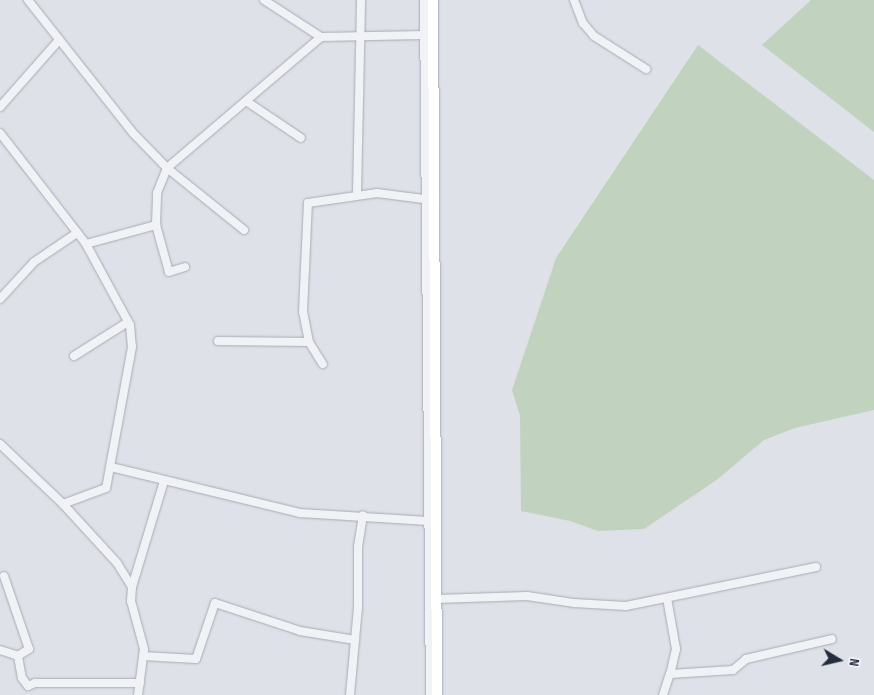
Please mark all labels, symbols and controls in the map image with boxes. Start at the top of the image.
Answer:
north arrow [814,635,864,685]
text: N [845,657,863,667]

